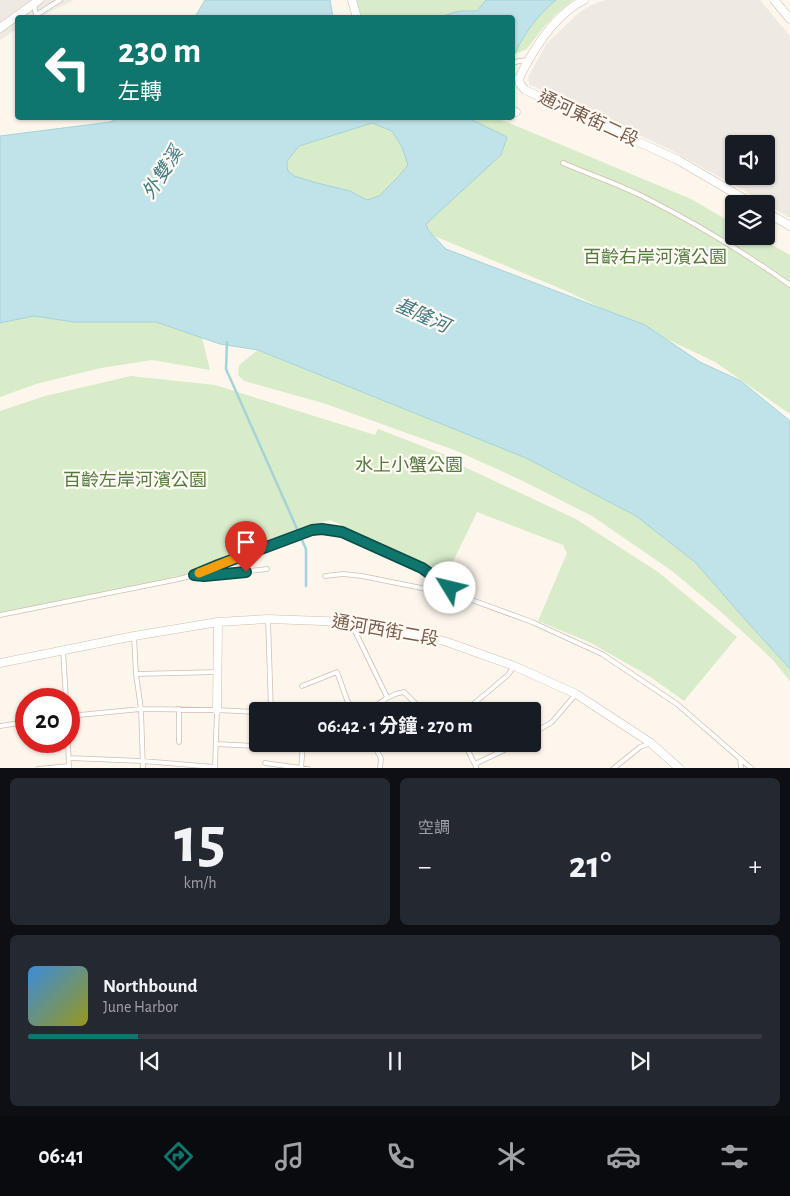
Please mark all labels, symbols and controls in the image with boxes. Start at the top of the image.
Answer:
text: 230 m [118,34,201,69]
icon: left [35,35,100,100]
text: 左轉 [118,81,162,103]
street label: 通河東街二段 [535,86,642,150]
map controls [725,135,775,245]
button: sound [725,135,775,185]
water label: 外雙溪 [139,141,188,202]
button: layers [725,195,775,245]
park label: 百齡右岸河濱公園 [583,247,727,267]
water label: 基隆河 [392,295,456,338]
park label: 水上小蟹公園 [355,455,463,475]
park label: 百齡左岸河濱公園 [63,470,207,490]
pin [225,521,267,572]
icon: arrive [232,528,260,556]
position arrow [423,561,475,613]
street label: 通河西街二段 [330,611,440,649]
speed limit sign: 20 [15,688,80,753]
text: 06:42 · 1 分鐘 · 270 m [317,717,473,736]
text: 15 [174,809,226,874]
text: 空調 [418,820,450,836]
text: 21° [569,847,611,885]
text: − [418,853,431,881]
text: + [749,853,762,881]
text: km/h [183,875,217,891]
text: Northbound [103,977,198,996]
text: June Harbor [103,999,178,1015]
icon: previous [136,1047,164,1075]
icon: pause [381,1047,409,1075]
icon: next [626,1047,654,1075]
icon: directions [161,1139,196,1174]
icon: music [272,1139,307,1174]
icon: phone [383,1139,418,1174]
icon: climate [494,1139,529,1174]
icon: car [606,1139,641,1174]
icon: filters [717,1139,752,1174]
text: 06:41 [38,1145,84,1167]

